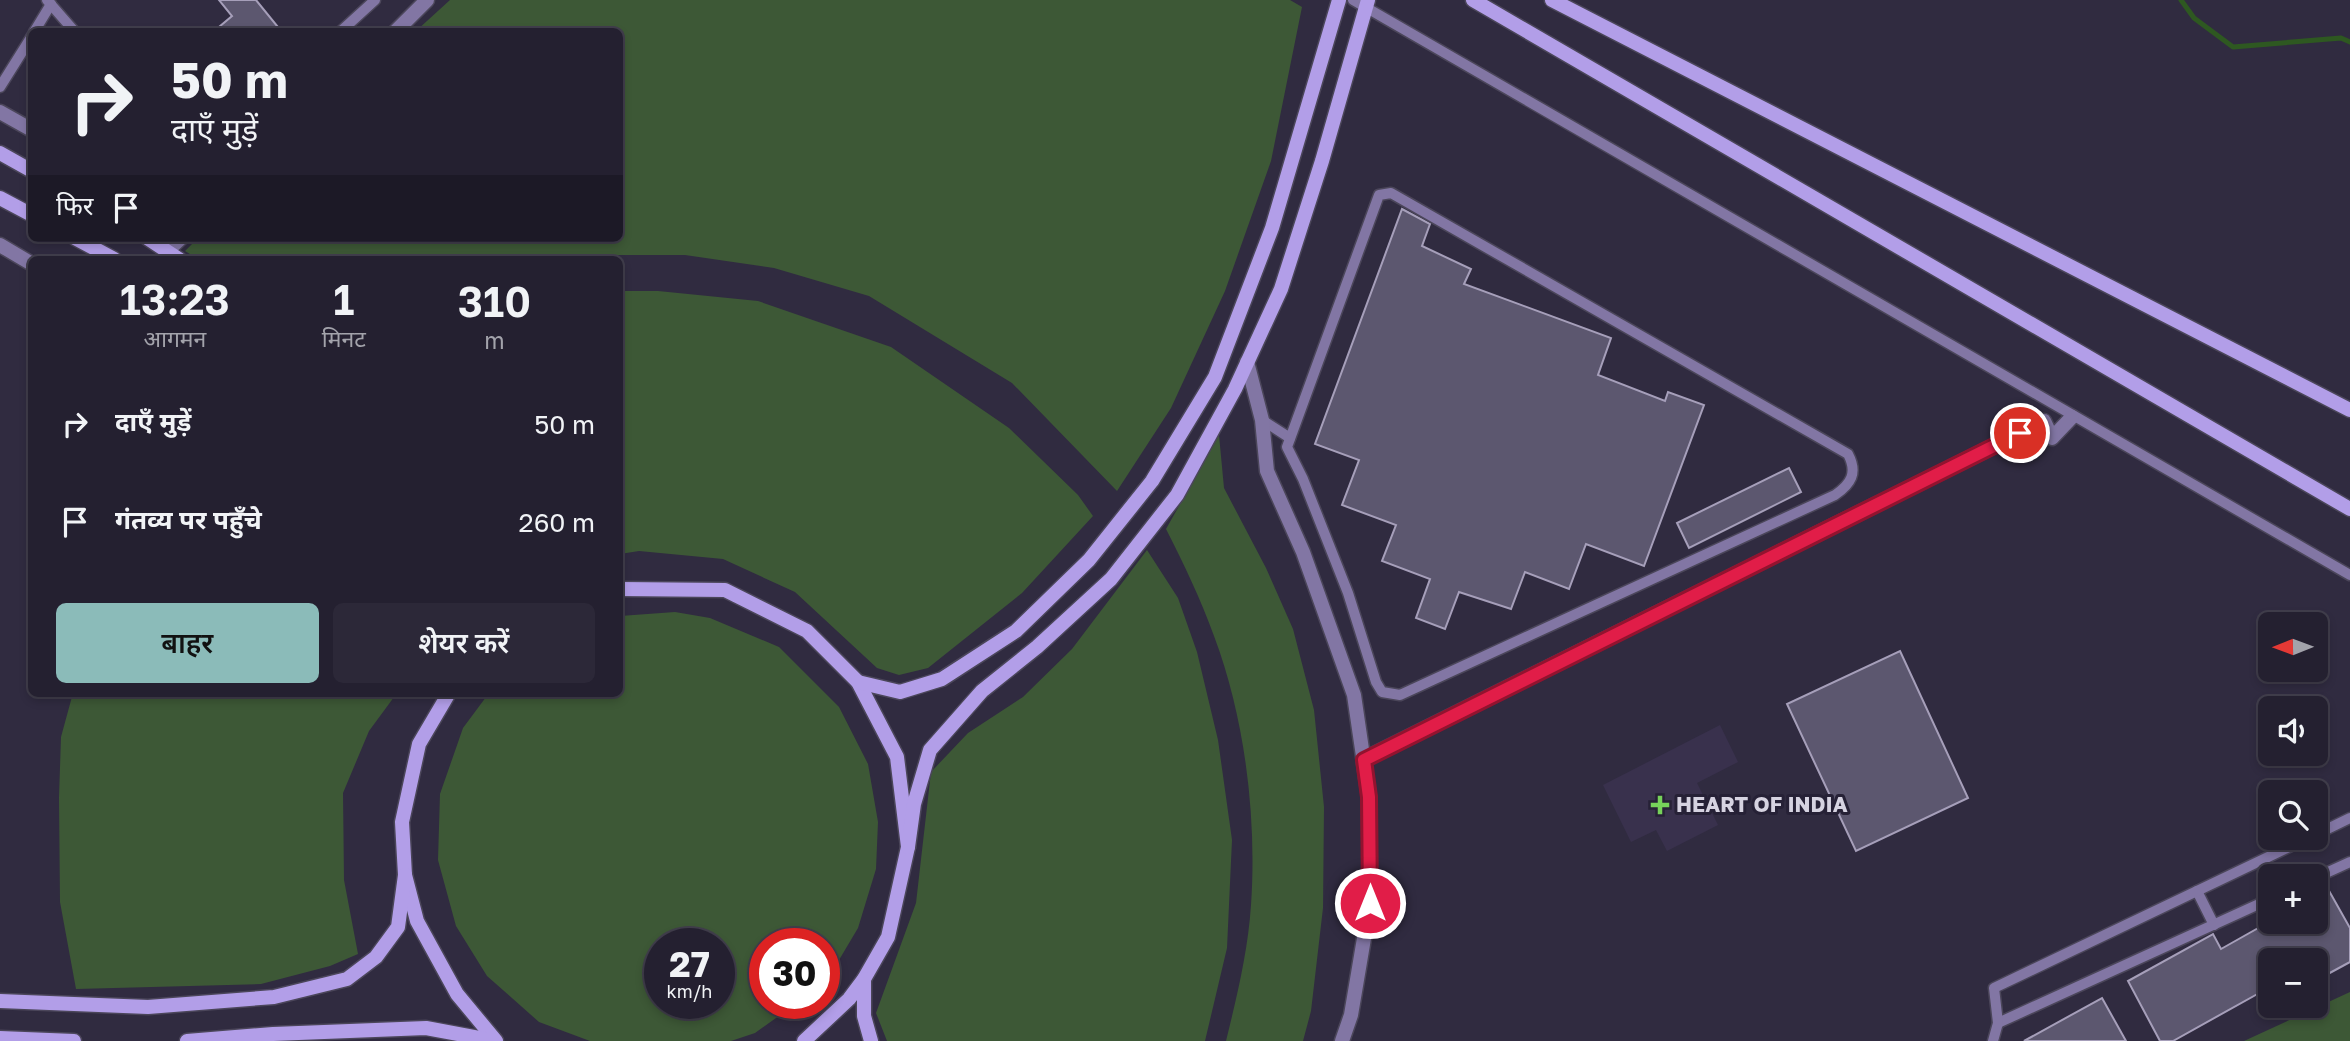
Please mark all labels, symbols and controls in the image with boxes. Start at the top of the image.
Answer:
text: 50 m [171,50,288,109]
icon: right [56,56,147,147]
text: दाएँ मुड़ें [171,110,258,148]
icon: arrive [107,189,145,227]
text: फिर [56,190,93,221]
text: 13:23 [120,274,230,324]
text: 1 [333,274,354,324]
text: 310 [458,276,531,326]
text: आगमन [143,324,206,352]
text: मिनट [322,324,366,352]
text: m [484,326,505,354]
pin [1990,403,2050,463]
icon: right [56,405,94,443]
text: दाएँ मुड़ें [115,406,191,437]
text: 50 m [534,409,595,440]
icon: arrive [2001,414,2039,452]
icon: arrive [56,503,94,541]
text: गंतव्य पर पहुँचे [115,504,262,535]
text: 260 m [519,507,595,538]
button: बाहर [56,603,319,683]
button: शेयर करें [333,603,595,683]
north arrow [2258,612,2328,682]
map controls [2258,612,2328,1018]
button: sound [2258,696,2328,766]
button: search [2258,780,2328,850]
place label: HEART OF INDIA [1676,791,1848,817]
marker: HEART OF INDIA [1650,795,1670,815]
button: + [2258,864,2328,934]
position arrow [1333,866,1407,940]
speed limit sign: 30 [749,928,840,1019]
text: 27 [669,943,710,985]
button: − [2258,948,2328,1018]
text: km/h [667,980,712,1002]

